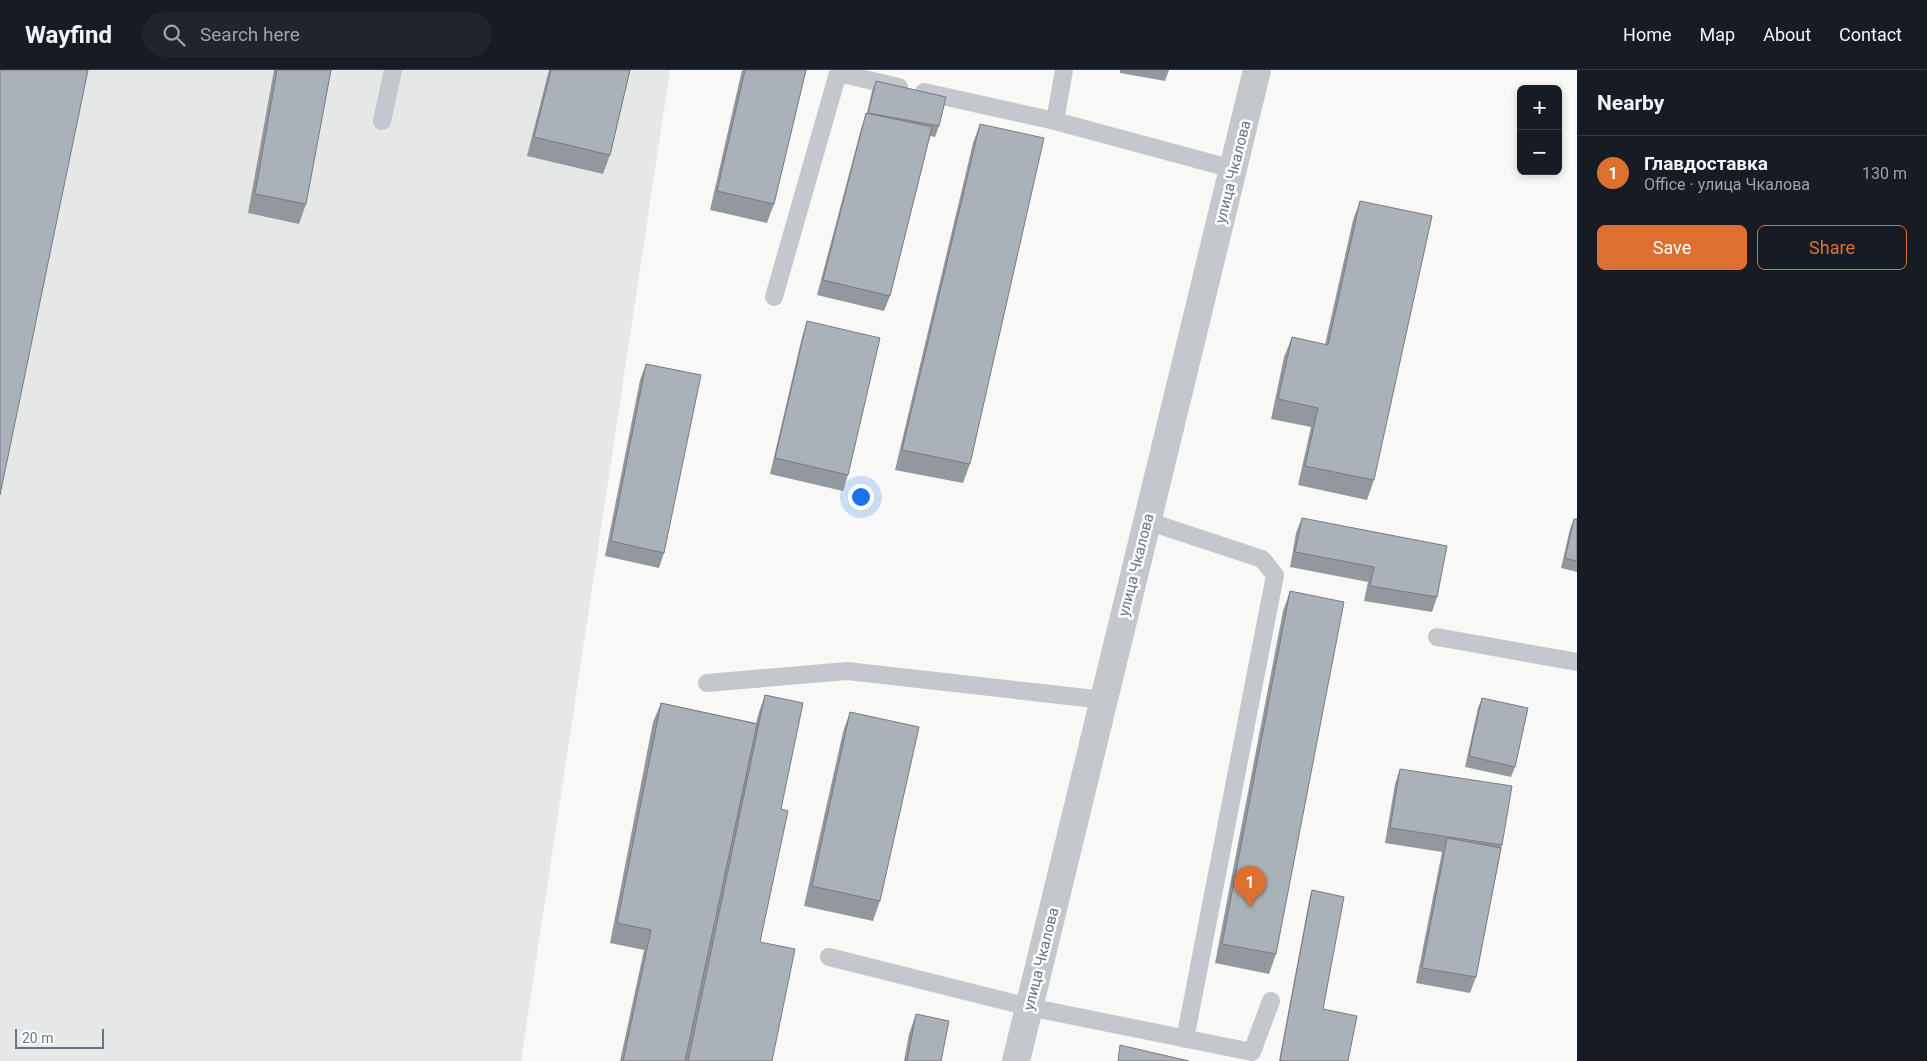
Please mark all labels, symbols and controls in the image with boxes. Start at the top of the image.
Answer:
search box [142,12,492,57]
text: Wayfind [25,21,112,49]
icon: search [160,21,188,49]
text: Search here [200,23,300,46]
text: Home [1623,24,1672,45]
text: Map [1700,24,1735,45]
text: About [1763,24,1811,45]
text: Contact [1839,24,1902,45]
map controls [1517,85,1562,175]
button: + [1517,85,1562,130]
text: Nearby [1597,91,1664,115]
street label: улица Чкалова [1212,119,1254,225]
button: − [1517,130,1562,175]
text: Главдоставка [1644,152,1768,175]
text: 1 [1608,164,1618,183]
text: 130 m [1862,164,1907,183]
text: Office · улица Чкалова [1644,175,1810,194]
button: Save [1597,225,1747,270]
button: Share [1757,225,1907,270]
your location [848,484,874,510]
street label: улица Чкалова [1115,512,1157,618]
pin: 1 [1234,866,1266,907]
street label: улица Чкалова [1020,906,1062,1012]
scale bar [15,1026,104,1049]
text: 20 m [22,1030,54,1046]

